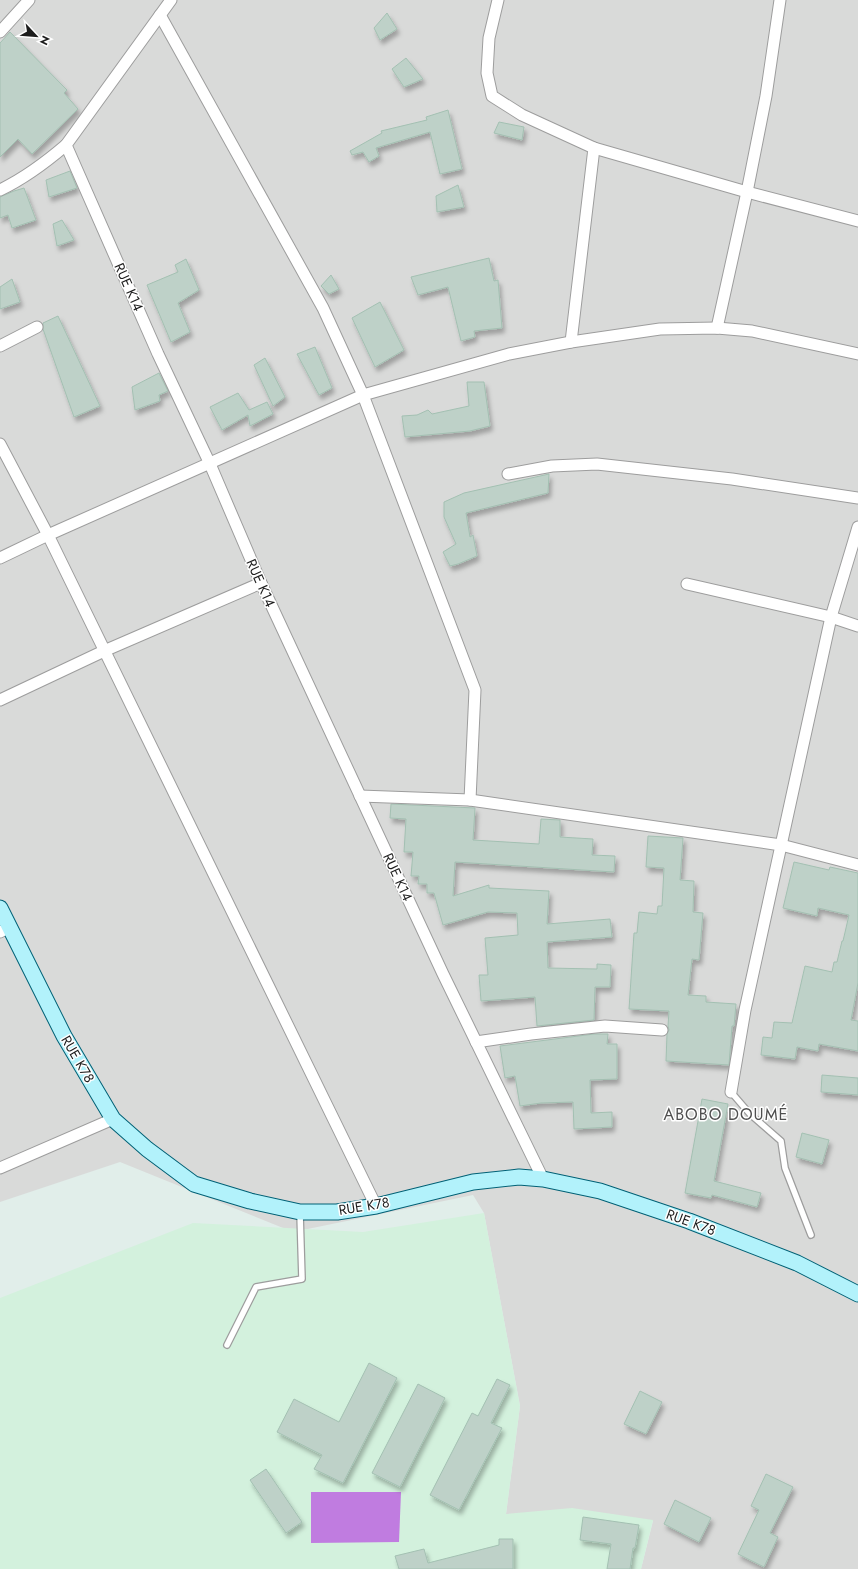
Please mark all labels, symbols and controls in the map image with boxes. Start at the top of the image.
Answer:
north arrow [16,16,56,56]
text: N [36,33,54,48]
street label: RUE K14 [110,260,148,314]
street label: RUE K14 [242,556,280,610]
street label: RUE K14 [378,850,418,904]
street label: RUE K78 [56,1032,100,1086]
district label: ABOBO DOUMÉ [664,1103,788,1126]
street label: RUE K78 [337,1192,391,1220]
street label: RUE K78 [663,1204,719,1240]

